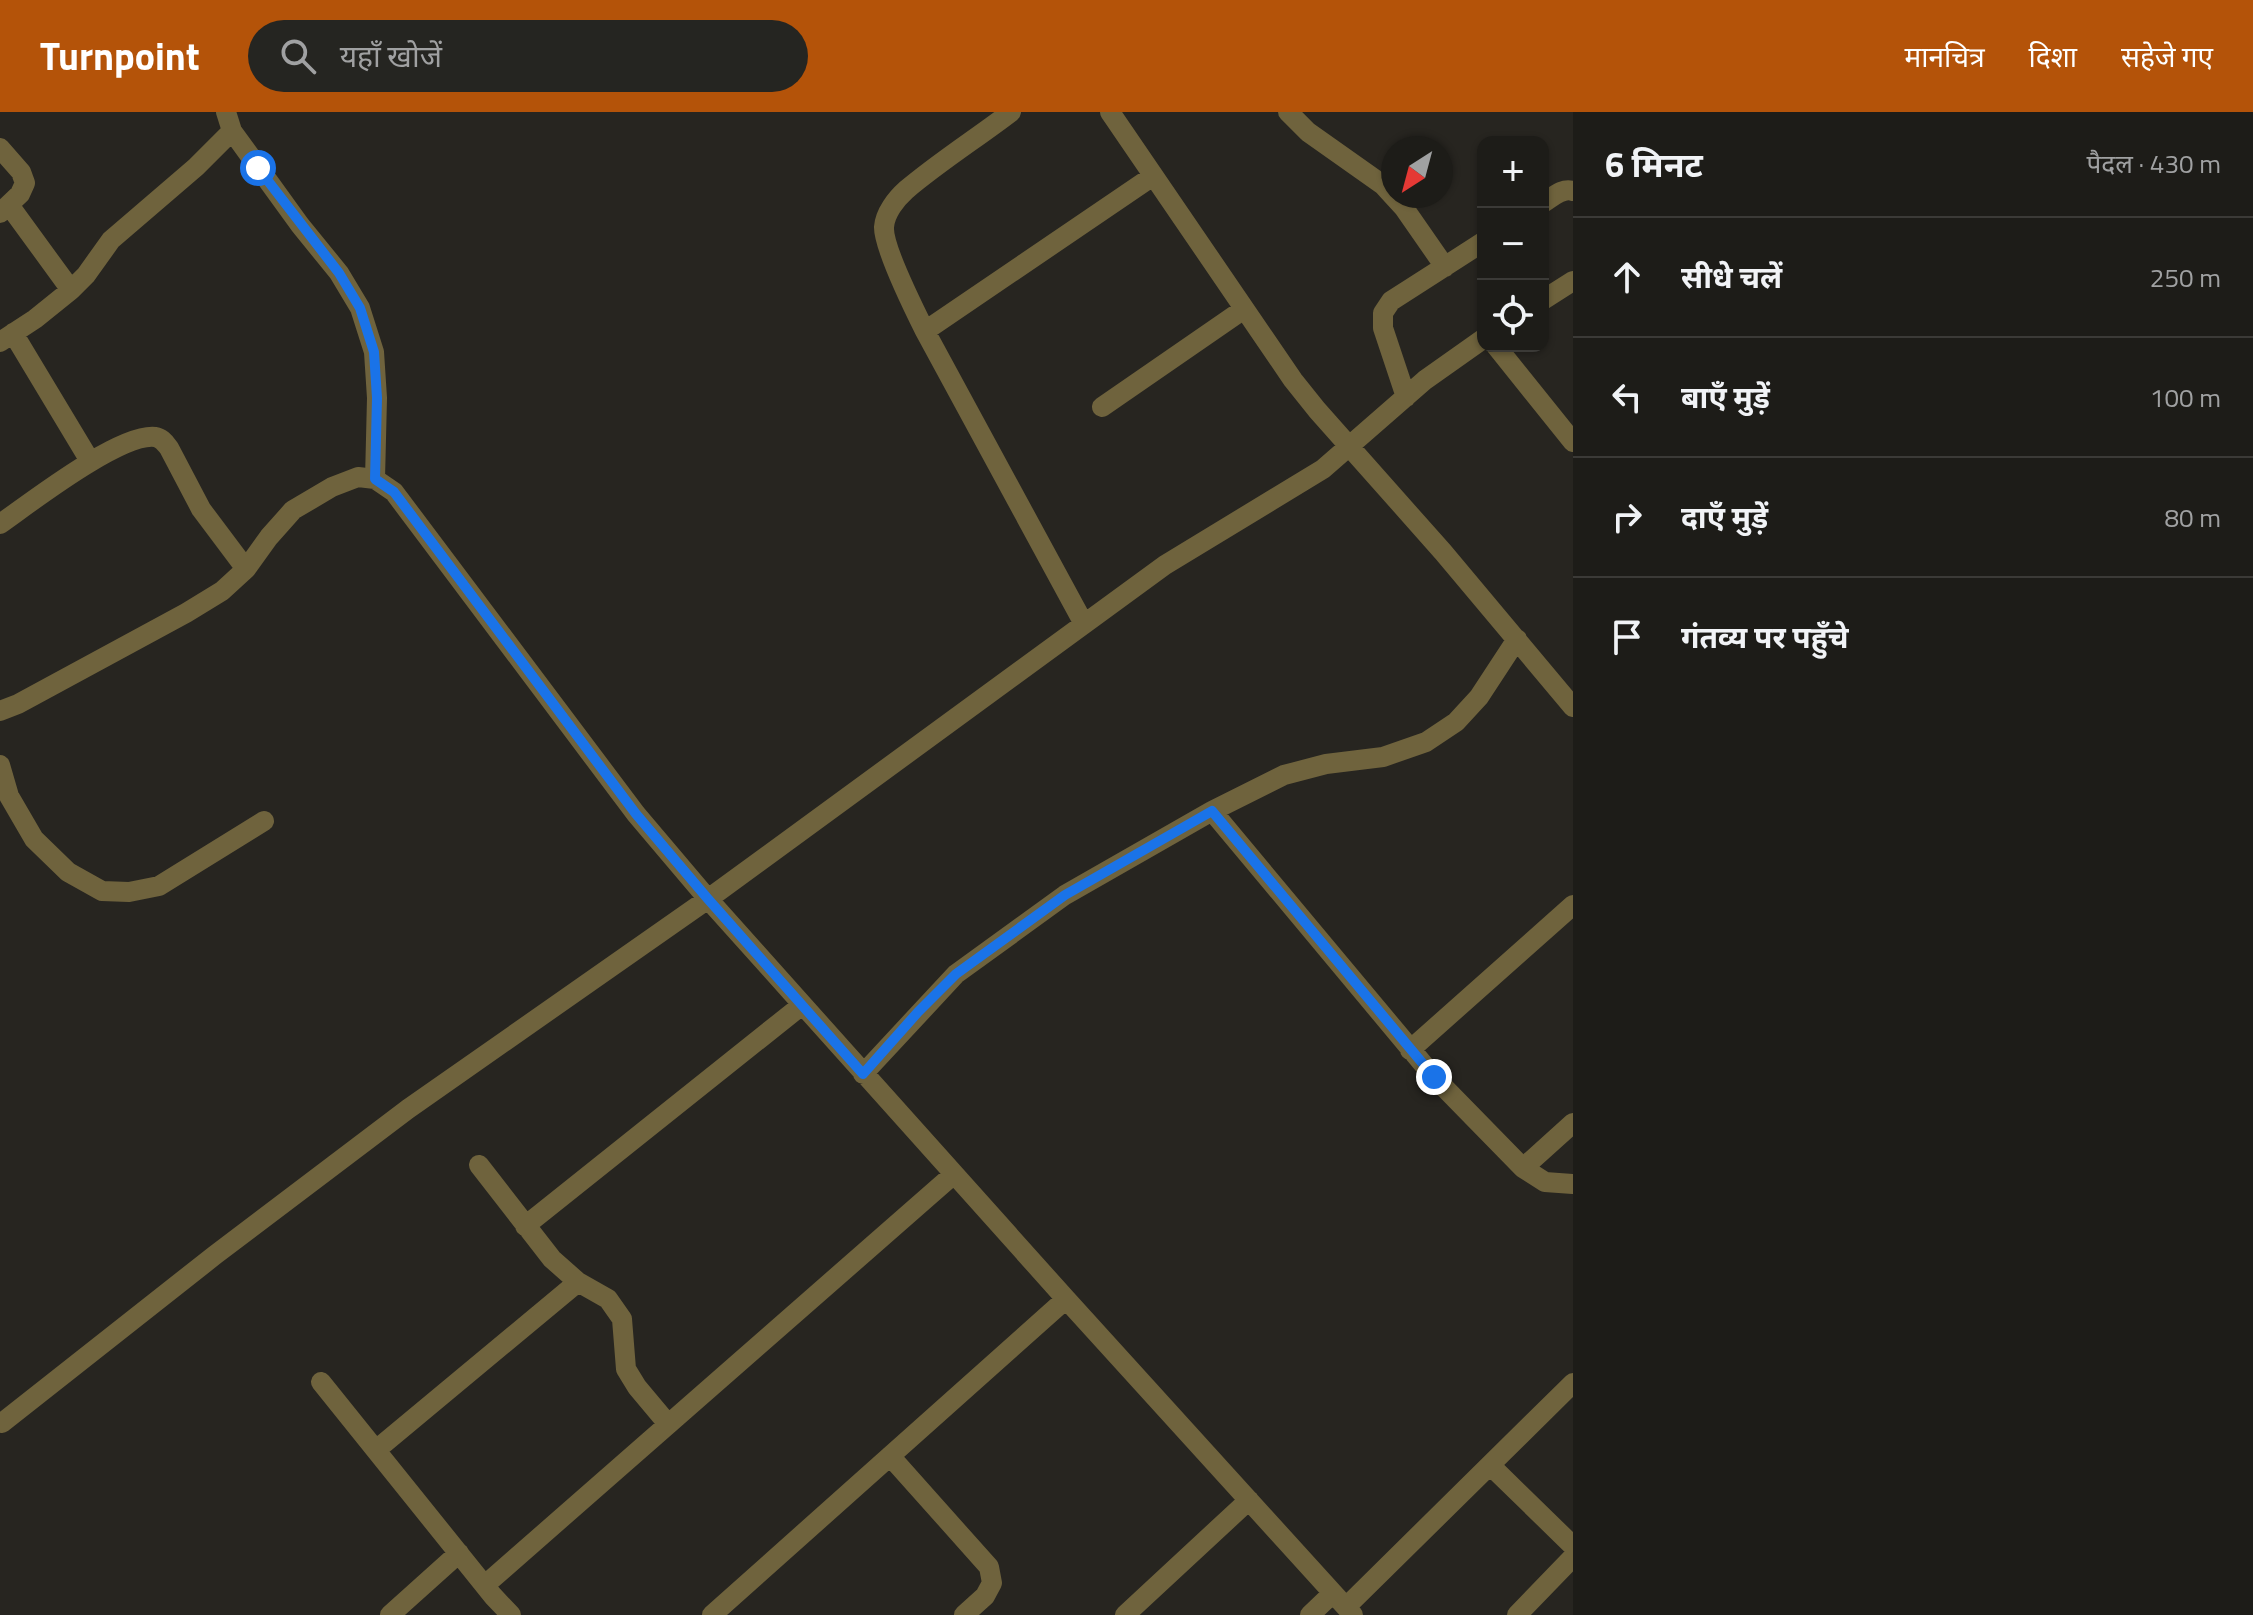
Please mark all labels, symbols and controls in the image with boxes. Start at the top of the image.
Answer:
search box [248,20,808,92]
text: Turnpoint [40,27,200,85]
text: यहाँ खोजें [340,33,442,79]
icon: search [276,34,320,78]
text: मानचित्र [1905,35,1985,78]
text: दिशा [2029,35,2077,78]
text: सहेजे गए [2121,35,2213,78]
north arrow [1381,136,1453,208]
map controls [1477,136,1549,352]
button: + [1477,136,1549,208]
text: 6 मिनट [1605,138,1703,190]
text: पैदल · 430 m [2087,144,2221,183]
route start [240,150,276,186]
button: − [1477,208,1549,280]
text: सीधे चलें [1681,254,1782,300]
icon: ahead [1605,255,1649,299]
text: 250 m [2150,258,2221,297]
button: locate [1477,280,1549,352]
text: बाएँ मुड़ें [1681,374,1770,420]
icon: left [1605,375,1649,419]
text: 100 m [2150,378,2221,417]
text: दाएँ मुड़ें [1681,494,1768,540]
icon: right [1605,495,1649,539]
text: 80 m [2164,498,2221,537]
text: गंतव्य पर पहुँचे [1681,614,1848,660]
icon: arrive [1605,615,1649,659]
route end [1416,1059,1452,1095]

